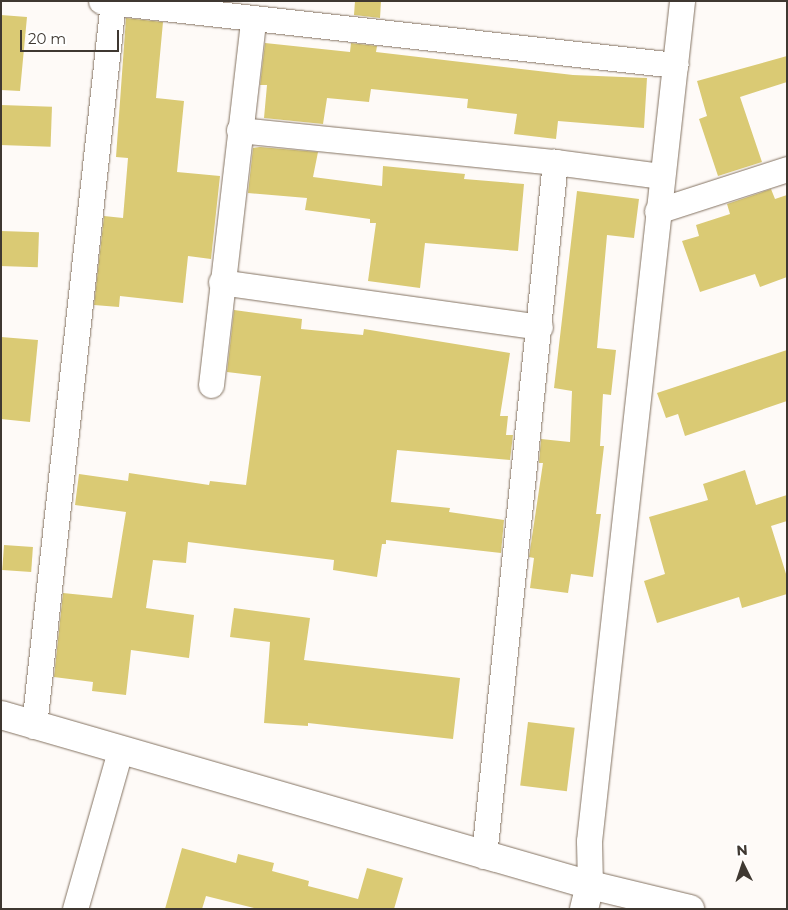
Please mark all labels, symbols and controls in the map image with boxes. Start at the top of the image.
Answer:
scale bar [22,20,121,52]
text: 20 m [28,29,66,48]
north arrow [718,840,768,890]
text: N [736,841,748,859]

